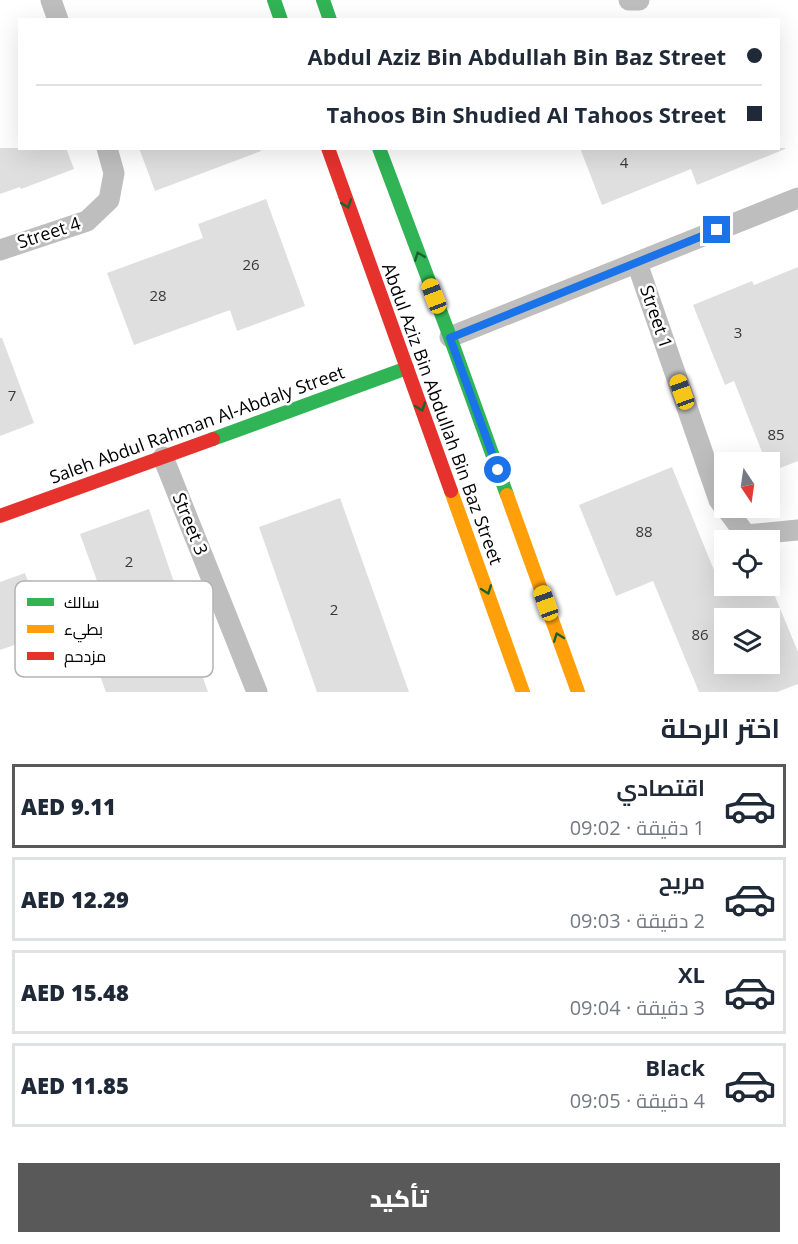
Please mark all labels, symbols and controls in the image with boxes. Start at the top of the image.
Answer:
text: Abdul Aziz Bin Abdullah Bin Baz Street [308,41,726,71]
text: Tahoos Bin Shudied Al Tahoos Street [326,99,726,129]
house number: 4 [620,152,629,172]
one-way arrow [340,198,353,208]
street label: Street 4 [14,211,83,254]
route end [703,216,730,243]
one-way arrow [414,252,427,262]
house number: 26 [242,254,260,274]
street label: Abdul Aziz Bin Abdullah Bin Baz Street [377,260,509,568]
car [419,276,449,316]
street label: Street 1 [635,282,679,351]
house number: 28 [149,285,167,305]
house number: 3 [734,322,742,342]
street label: Saleh Abdul Rahman Al-Abdaly Street [46,359,347,489]
car [667,372,697,412]
house number: 7 [8,385,16,405]
one-way arrow [413,401,426,412]
house number: 85 [767,424,785,444]
north arrow [714,452,780,518]
map controls [714,452,780,674]
route start [484,456,511,483]
street label: Street 3 [168,489,214,558]
house number: 88 [635,521,653,541]
button: locate [714,530,780,596]
house number: 2 [125,551,133,571]
legend [15,581,213,677]
car [531,583,561,623]
one-way arrow [479,584,492,595]
text: سالك [64,591,99,613]
house number: 2 [330,599,338,619]
button: layers [714,608,780,674]
text: بطيء [64,618,103,643]
house number: 86 [691,624,709,644]
one-way arrow [553,632,565,643]
text: مزدحم [64,645,106,668]
text: اختر الرحلة [661,709,780,746]
text: اقتصادي [616,772,705,802]
icon: car [723,779,777,833]
text: AED 9.11 [21,791,116,821]
text: 1 دقيقة · 09:02 [570,814,705,841]
text: مريح [659,865,705,895]
icon: car [723,872,777,926]
text: AED 12.29 [21,884,129,914]
text: 2 دقيقة · 09:03 [570,907,705,934]
text: XL [678,959,705,989]
icon: car [723,965,777,1019]
text: AED 15.48 [21,977,129,1007]
text: 3 دقيقة · 09:04 [570,994,705,1021]
text: Black [645,1052,705,1082]
icon: car [723,1058,777,1112]
text: AED 11.85 [21,1070,129,1100]
text: 4 دقيقة · 09:05 [570,1087,705,1114]
button: تأكيد [18,1163,780,1232]

